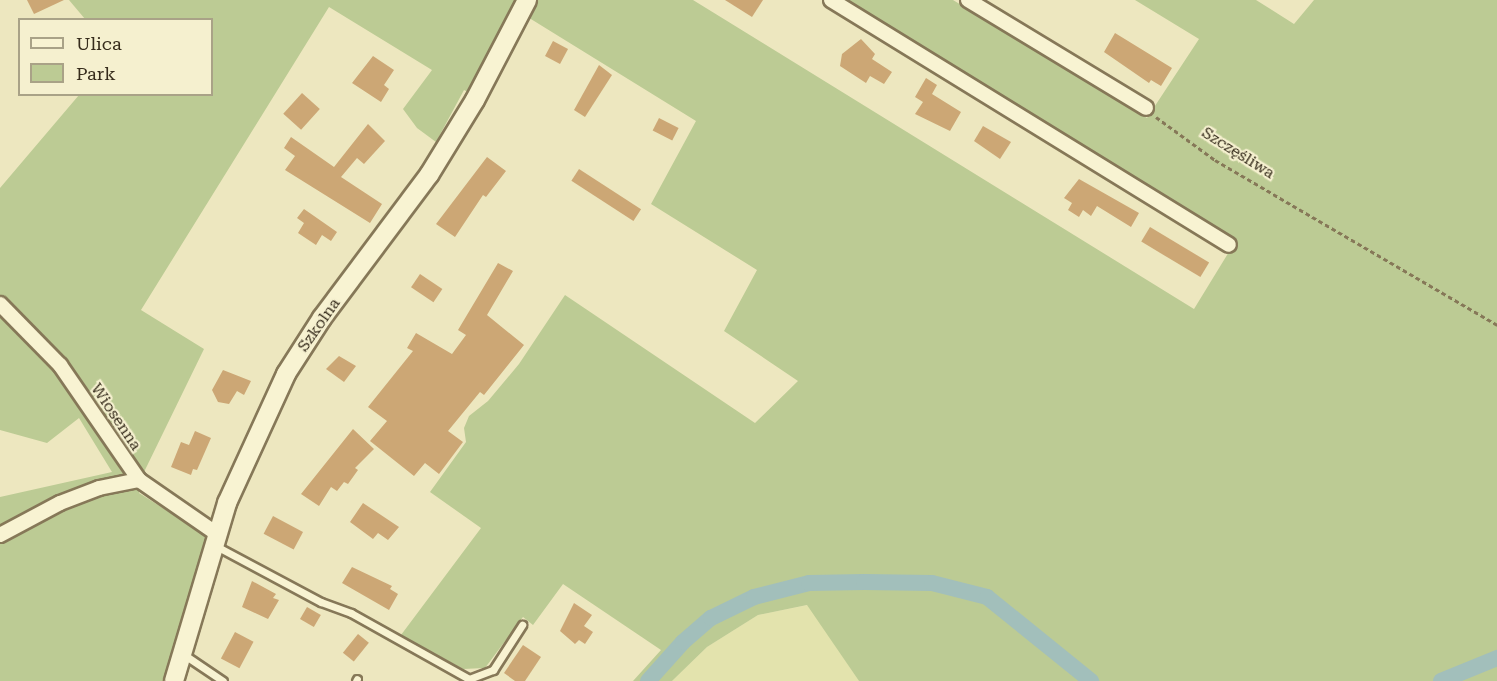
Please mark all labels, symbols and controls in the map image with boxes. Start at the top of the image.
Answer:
legend [18,18,213,96]
text: Ulica [76,33,122,54]
text: Park [76,63,116,84]
street label: Szczęśliwa [1198,123,1278,183]
street label: Szkolna [294,295,344,355]
street label: Wiosenna [87,380,145,454]

